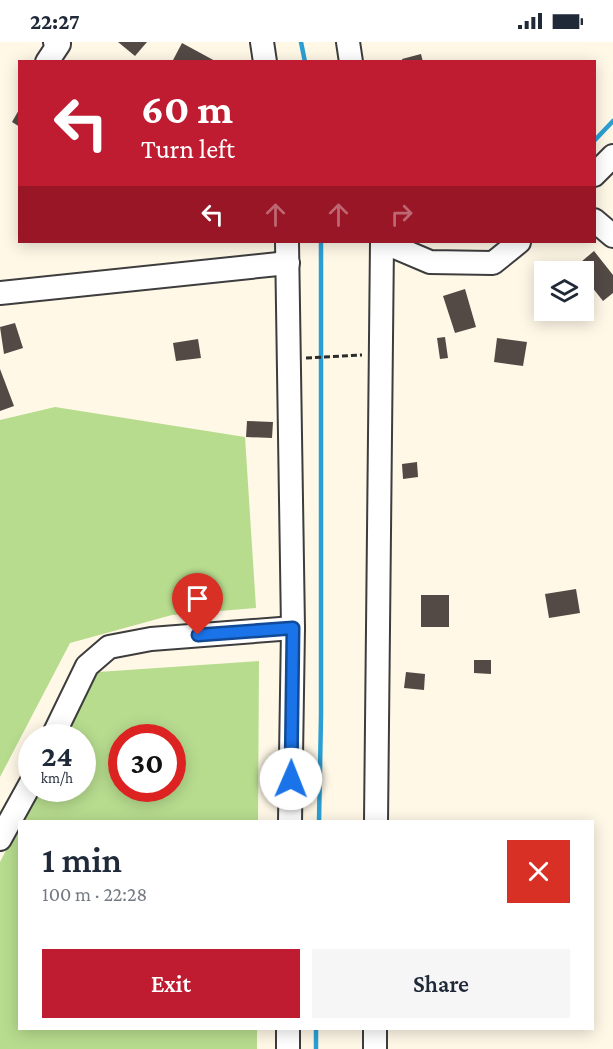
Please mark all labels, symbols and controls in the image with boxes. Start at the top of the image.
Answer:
text: 22:27 [30,9,80,34]
icon: left [42,84,120,162]
text: 60 m [141,85,233,132]
text: Turn left [141,134,235,164]
icon: left [196,198,229,231]
icon: ahead [259,198,292,231]
icon: ahead [322,198,355,231]
icon: right [385,198,418,231]
map controls [534,261,594,321]
button: layers [534,261,594,321]
pin [172,573,223,635]
icon: arrive [181,582,214,615]
speed limit sign: 30 [108,724,186,802]
text: 24 [41,739,73,772]
position arrow [259,747,323,811]
text: km/h [41,770,73,786]
text: 1 min [42,840,122,880]
button: close [507,840,570,903]
text: 100 m · 22:28 [42,883,147,905]
button: Exit [42,949,300,1018]
button: Share [312,949,570,1018]

